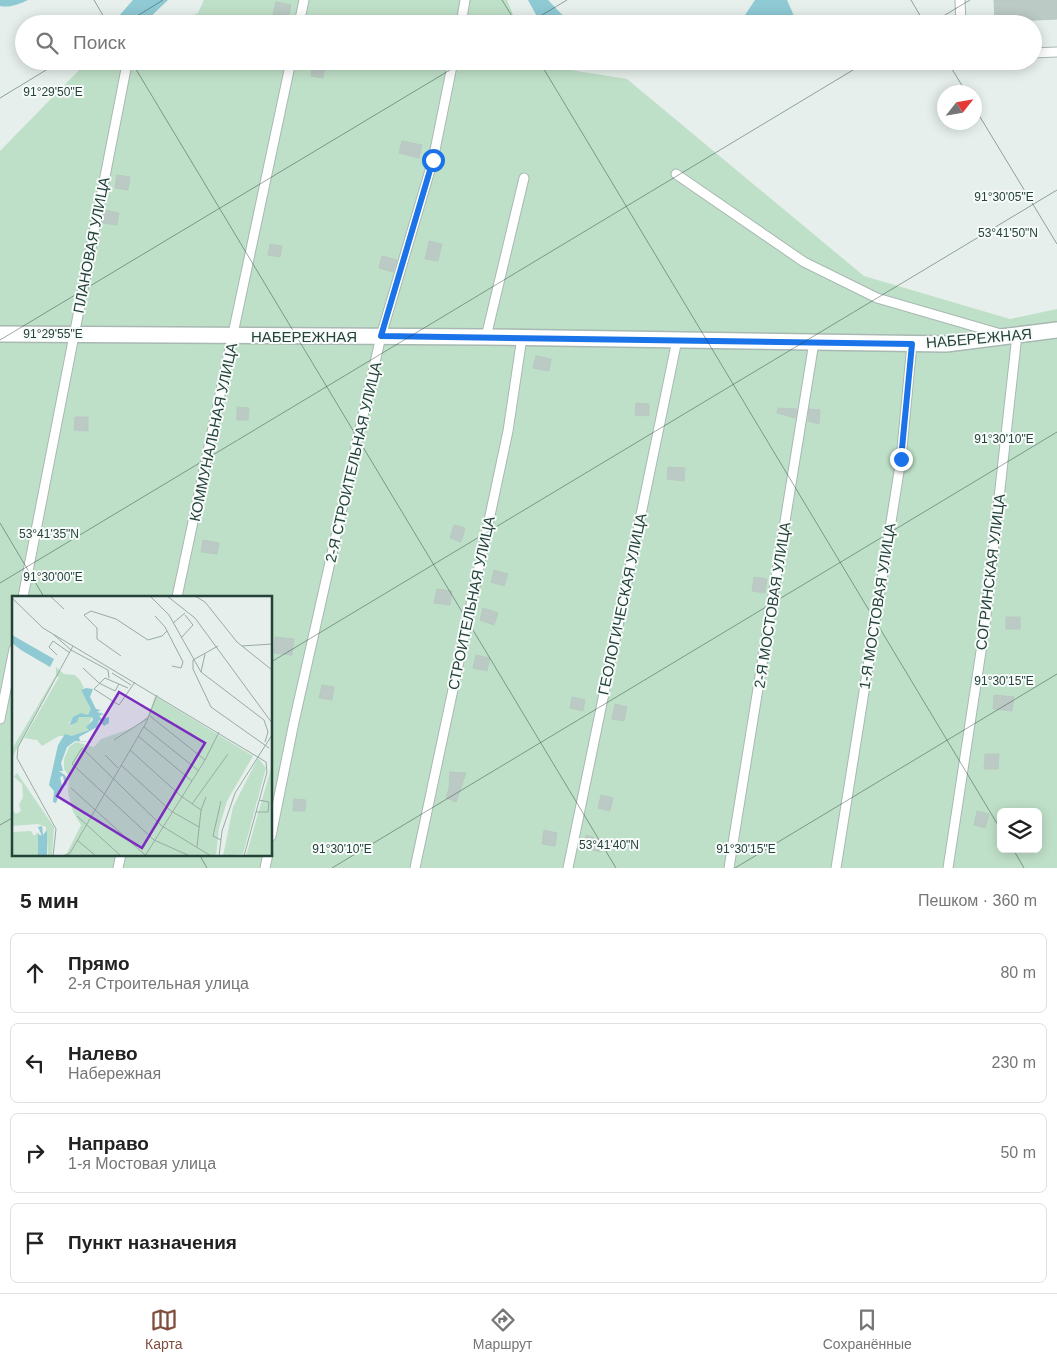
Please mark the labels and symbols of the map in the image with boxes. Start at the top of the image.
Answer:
text: 91°29'50"E [23,85,83,99]
north arrow [937,85,982,130]
route start [422,149,445,172]
street label: ПЛАНОВАЯ УЛИЦА [69,175,113,315]
text: 91°30'05"E [974,190,1034,204]
text: 53°41'50"N [978,226,1038,240]
street label: НАБЕРЕЖНАЯ [925,325,1033,351]
text: 91°29'55"E [23,327,83,341]
street label: НАБЕРЕЖНАЯ [251,328,357,345]
street label: КОММУНАЛЬНАЯ УЛИЦА [186,341,240,523]
street label: 2-Я СТРОИТЕЛЬНАЯ УЛИЦА [322,360,384,564]
text: 91°30'10"E [974,432,1034,446]
route end [890,448,913,471]
street label: СОГРИНСКАЯ УЛИЦА [972,493,1008,651]
street label: ГЕОЛОГИЧЕСКАЯ УЛИЦА [594,512,650,696]
street label: СТРОИТЕЛЬНАЯ УЛИЦА [444,515,498,691]
street label: 2-Я МОСТОВАЯ УЛИЦА [750,521,794,689]
street label: 1-Я МОСТОВАЯ УЛИЦА [855,522,899,690]
text: 53°41'35"N [19,527,79,541]
text: 91°30'00"E [23,570,83,584]
inset map [12,596,272,856]
text: 91°30'15"E [974,674,1034,688]
text: 53°41'40"N [579,838,639,852]
text: 91°30'10"E [312,842,372,856]
text: 91°30'15"E [716,842,776,856]

